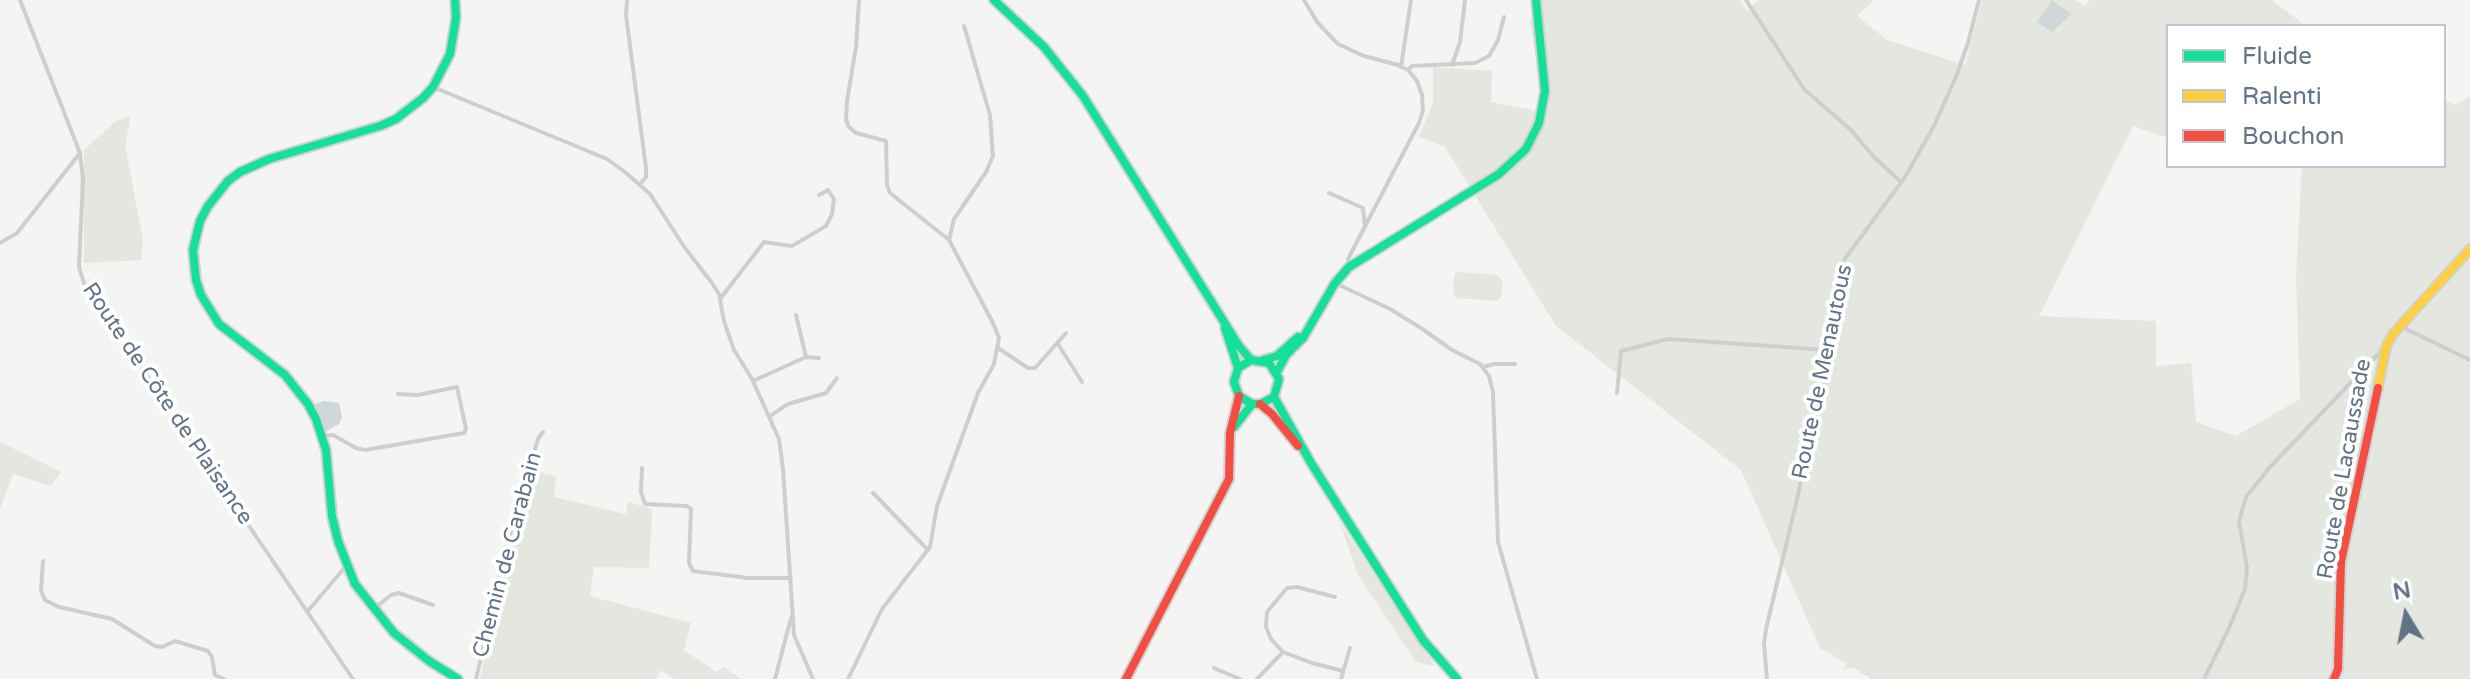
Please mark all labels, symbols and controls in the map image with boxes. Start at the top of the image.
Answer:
legend [2166,24,2446,168]
text: Fluide [2242,42,2312,71]
text: Ralenti [2242,82,2322,111]
text: Bouchon [2242,122,2344,151]
street label: Route de Menautous [1787,262,1859,482]
street label: Route de Côte de Plaisance [76,278,258,530]
street label: Route de Lacaussade [2313,357,2377,581]
street label: Chemin de Carabain [468,449,548,661]
north arrow [2366,575,2446,655]
text: N [2391,577,2413,606]

